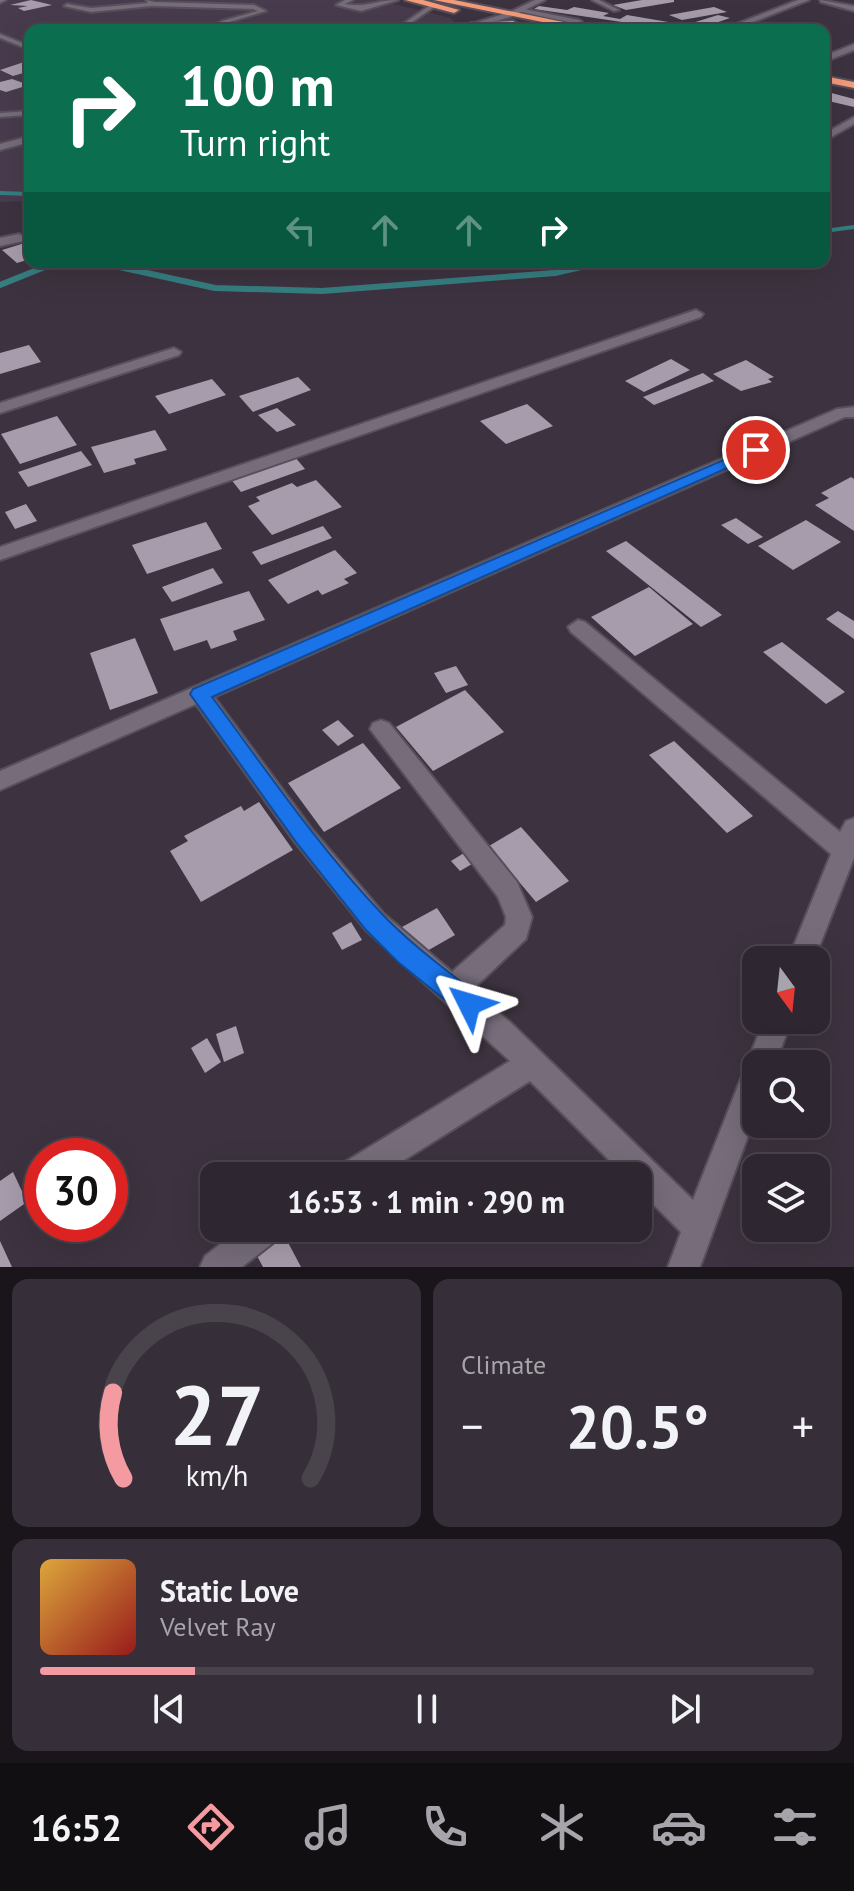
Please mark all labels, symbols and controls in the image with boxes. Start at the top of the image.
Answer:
text: 100 m [180,49,335,121]
icon: right [48,56,152,160]
text: Turn right [180,119,330,166]
icon: left [279,208,323,252]
icon: ahead [363,208,407,252]
icon: ahead [447,208,491,252]
icon: right [531,208,575,252]
pin [722,416,790,484]
icon: arrive [734,428,778,472]
north arrow [742,946,830,1034]
map controls [742,946,830,1242]
position arrow [427,962,511,1046]
button: search [742,1050,830,1138]
speed limit sign: 30 [24,1138,128,1242]
button: layers [742,1154,830,1242]
text: 16:53 · 1 min · 290 m [287,1182,565,1221]
text: Climate [461,1348,546,1381]
text: 27 [169,1360,264,1468]
text: 20.5° [566,1387,709,1465]
text: − [461,1397,483,1454]
text: + [792,1397,814,1454]
text: km/h [185,1457,248,1494]
text: Static Love [160,1571,299,1610]
text: Velvet Ray [160,1610,276,1643]
icon: previous [147,1687,191,1731]
icon: pause [405,1687,449,1731]
icon: next [663,1687,707,1731]
icon: directions [183,1799,239,1855]
icon: music [300,1799,356,1855]
icon: phone [417,1799,473,1855]
icon: climate [534,1799,590,1855]
icon: car [651,1799,707,1855]
icon: filters [767,1799,823,1855]
text: 16:52 [30,1804,122,1851]

